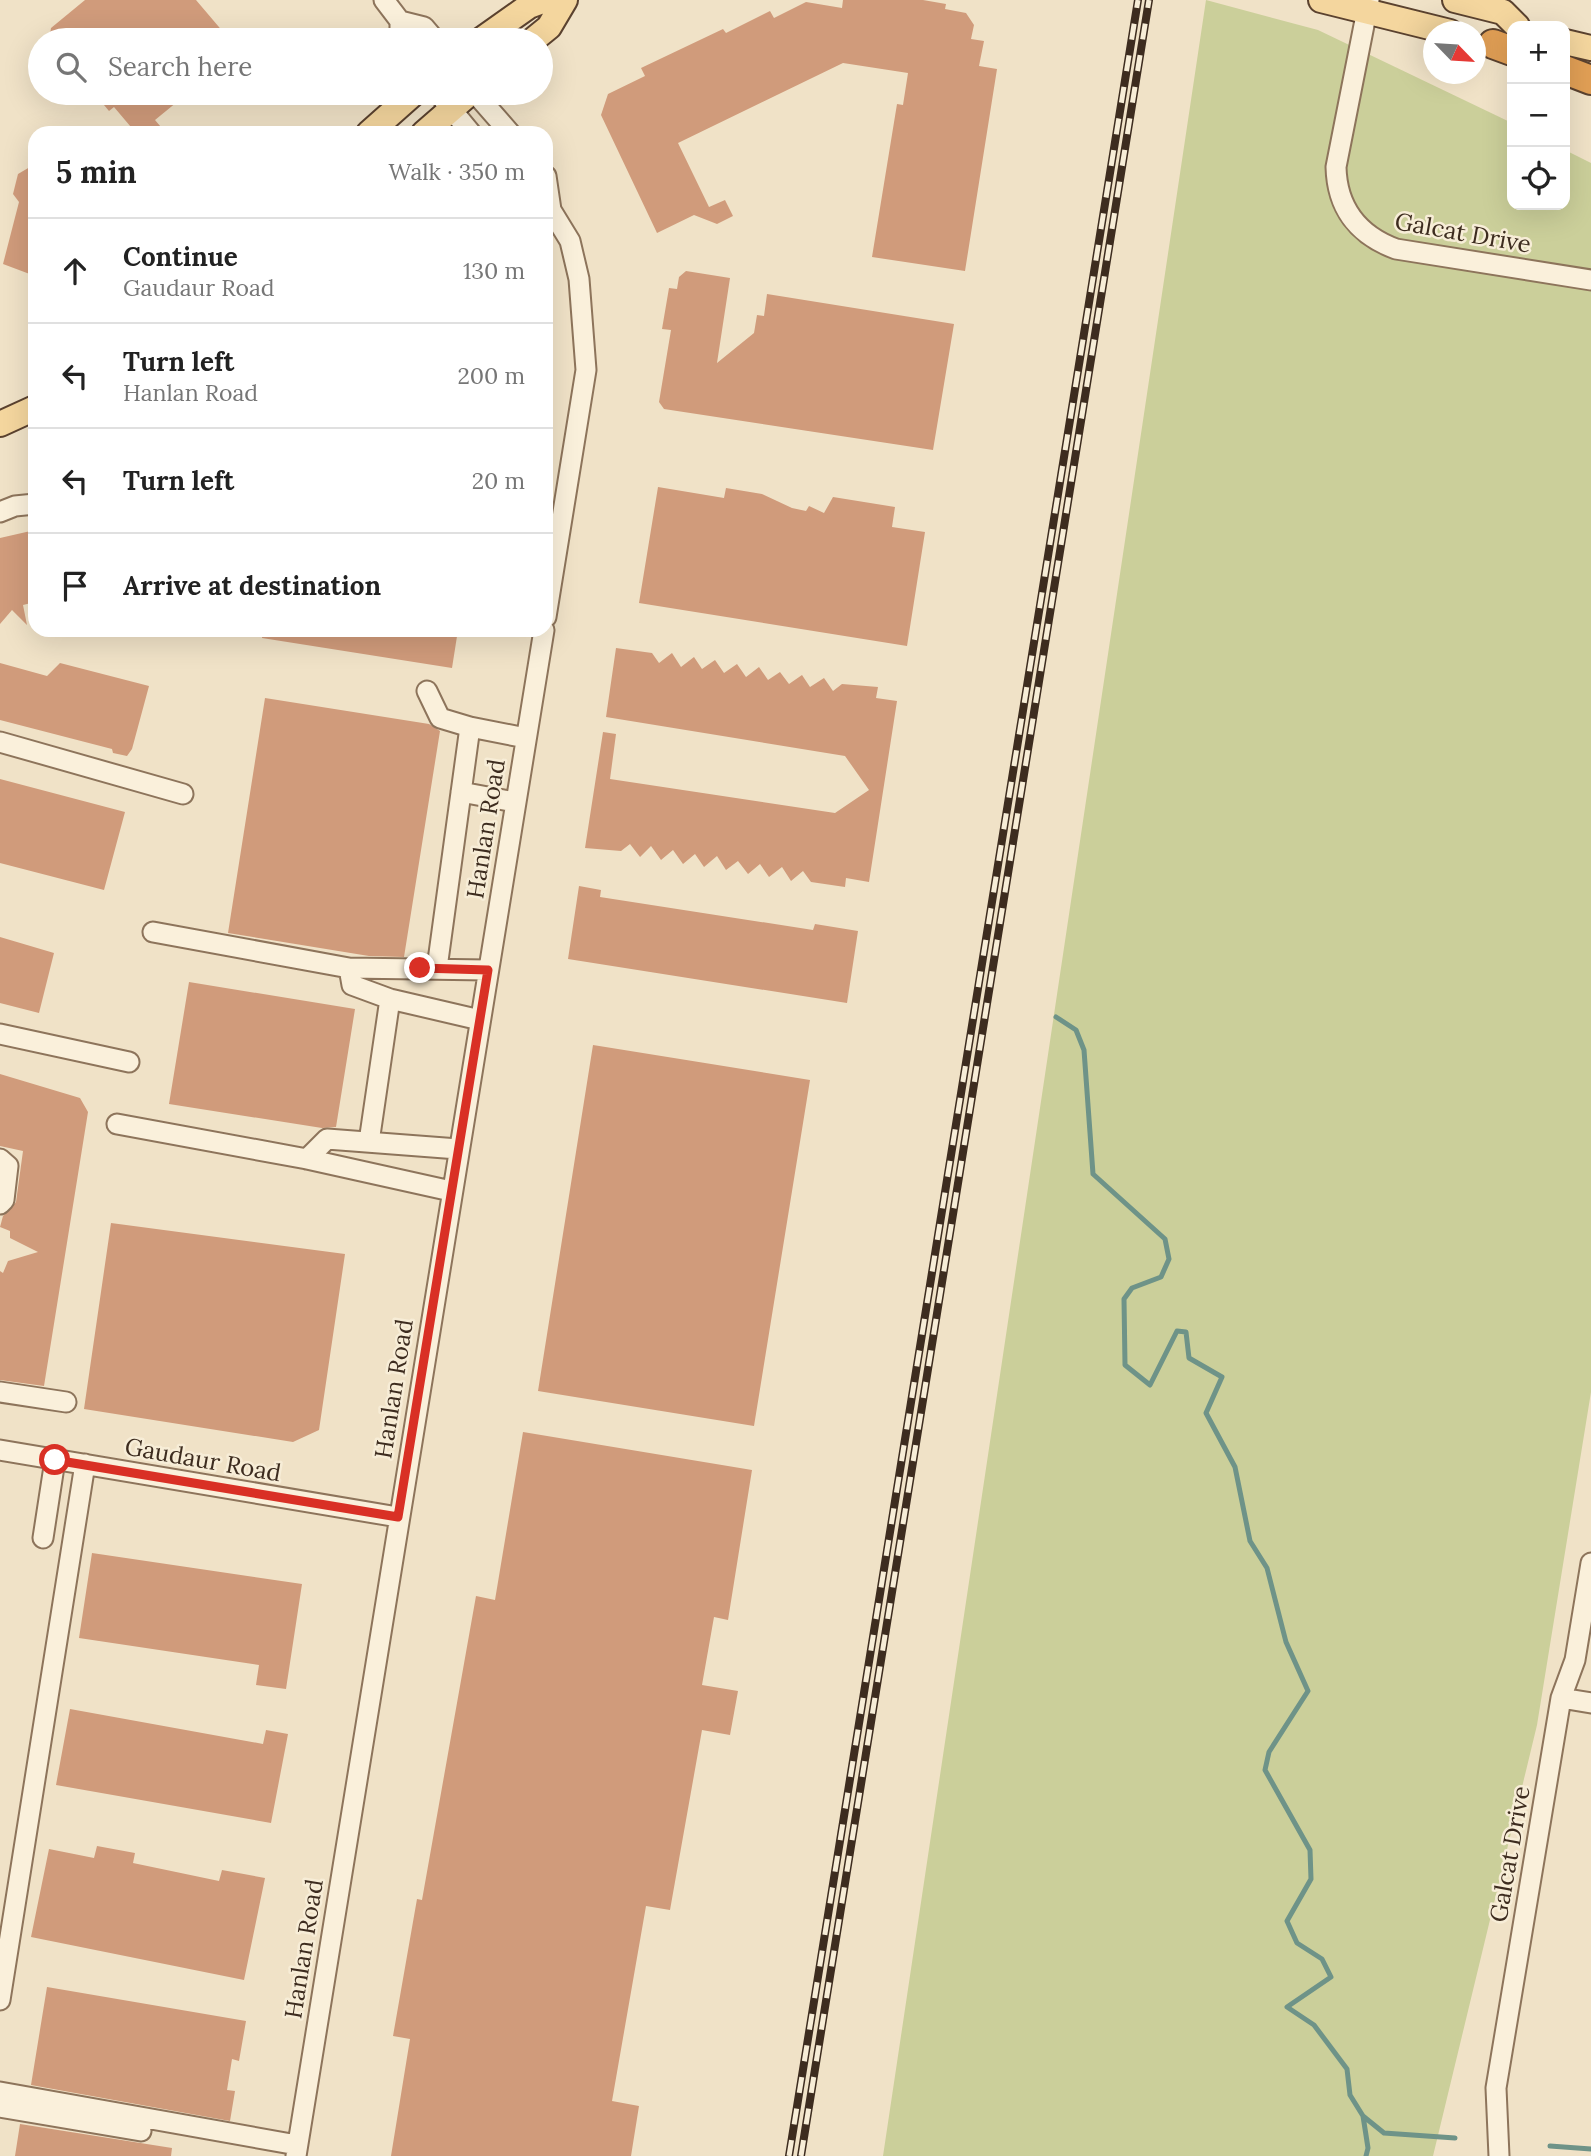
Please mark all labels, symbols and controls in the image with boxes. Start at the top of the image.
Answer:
north arrow [1423,21,1486,84]
map controls [1507,21,1570,210]
button: + [1507,21,1570,84]
search box [28,28,553,105]
icon: search [52,48,90,86]
text: Search here [108,50,252,83]
button: − [1507,84,1570,147]
button: locate [1507,147,1570,210]
text: 5 min [56,153,137,191]
text: Walk · 350 m [388,157,525,186]
street label: Galcat Drive [1393,205,1534,260]
text: Continue [123,240,238,273]
icon: ahead [56,252,94,290]
text: 130 m [463,256,525,285]
text: Gaudaur Road [123,273,275,302]
text: Turn left [123,345,234,378]
icon: left [56,357,94,395]
text: 200 m [457,361,525,390]
text: Hanlan Road [123,378,258,407]
icon: left [56,462,94,500]
text: Turn left [123,464,234,497]
text: 20 m [472,466,525,495]
icon: arrive [56,567,94,605]
text: Arrive at destination [123,569,381,602]
street label: Hanlan Road [459,757,512,901]
route end [404,952,435,983]
street label: Hanlan Road [367,1317,420,1461]
street label: Gaudaur Road [123,1431,284,1489]
route start [39,1444,70,1475]
street label: Galcat Drive [1482,1783,1537,1924]
street label: Hanlan Road [277,1877,330,2021]

